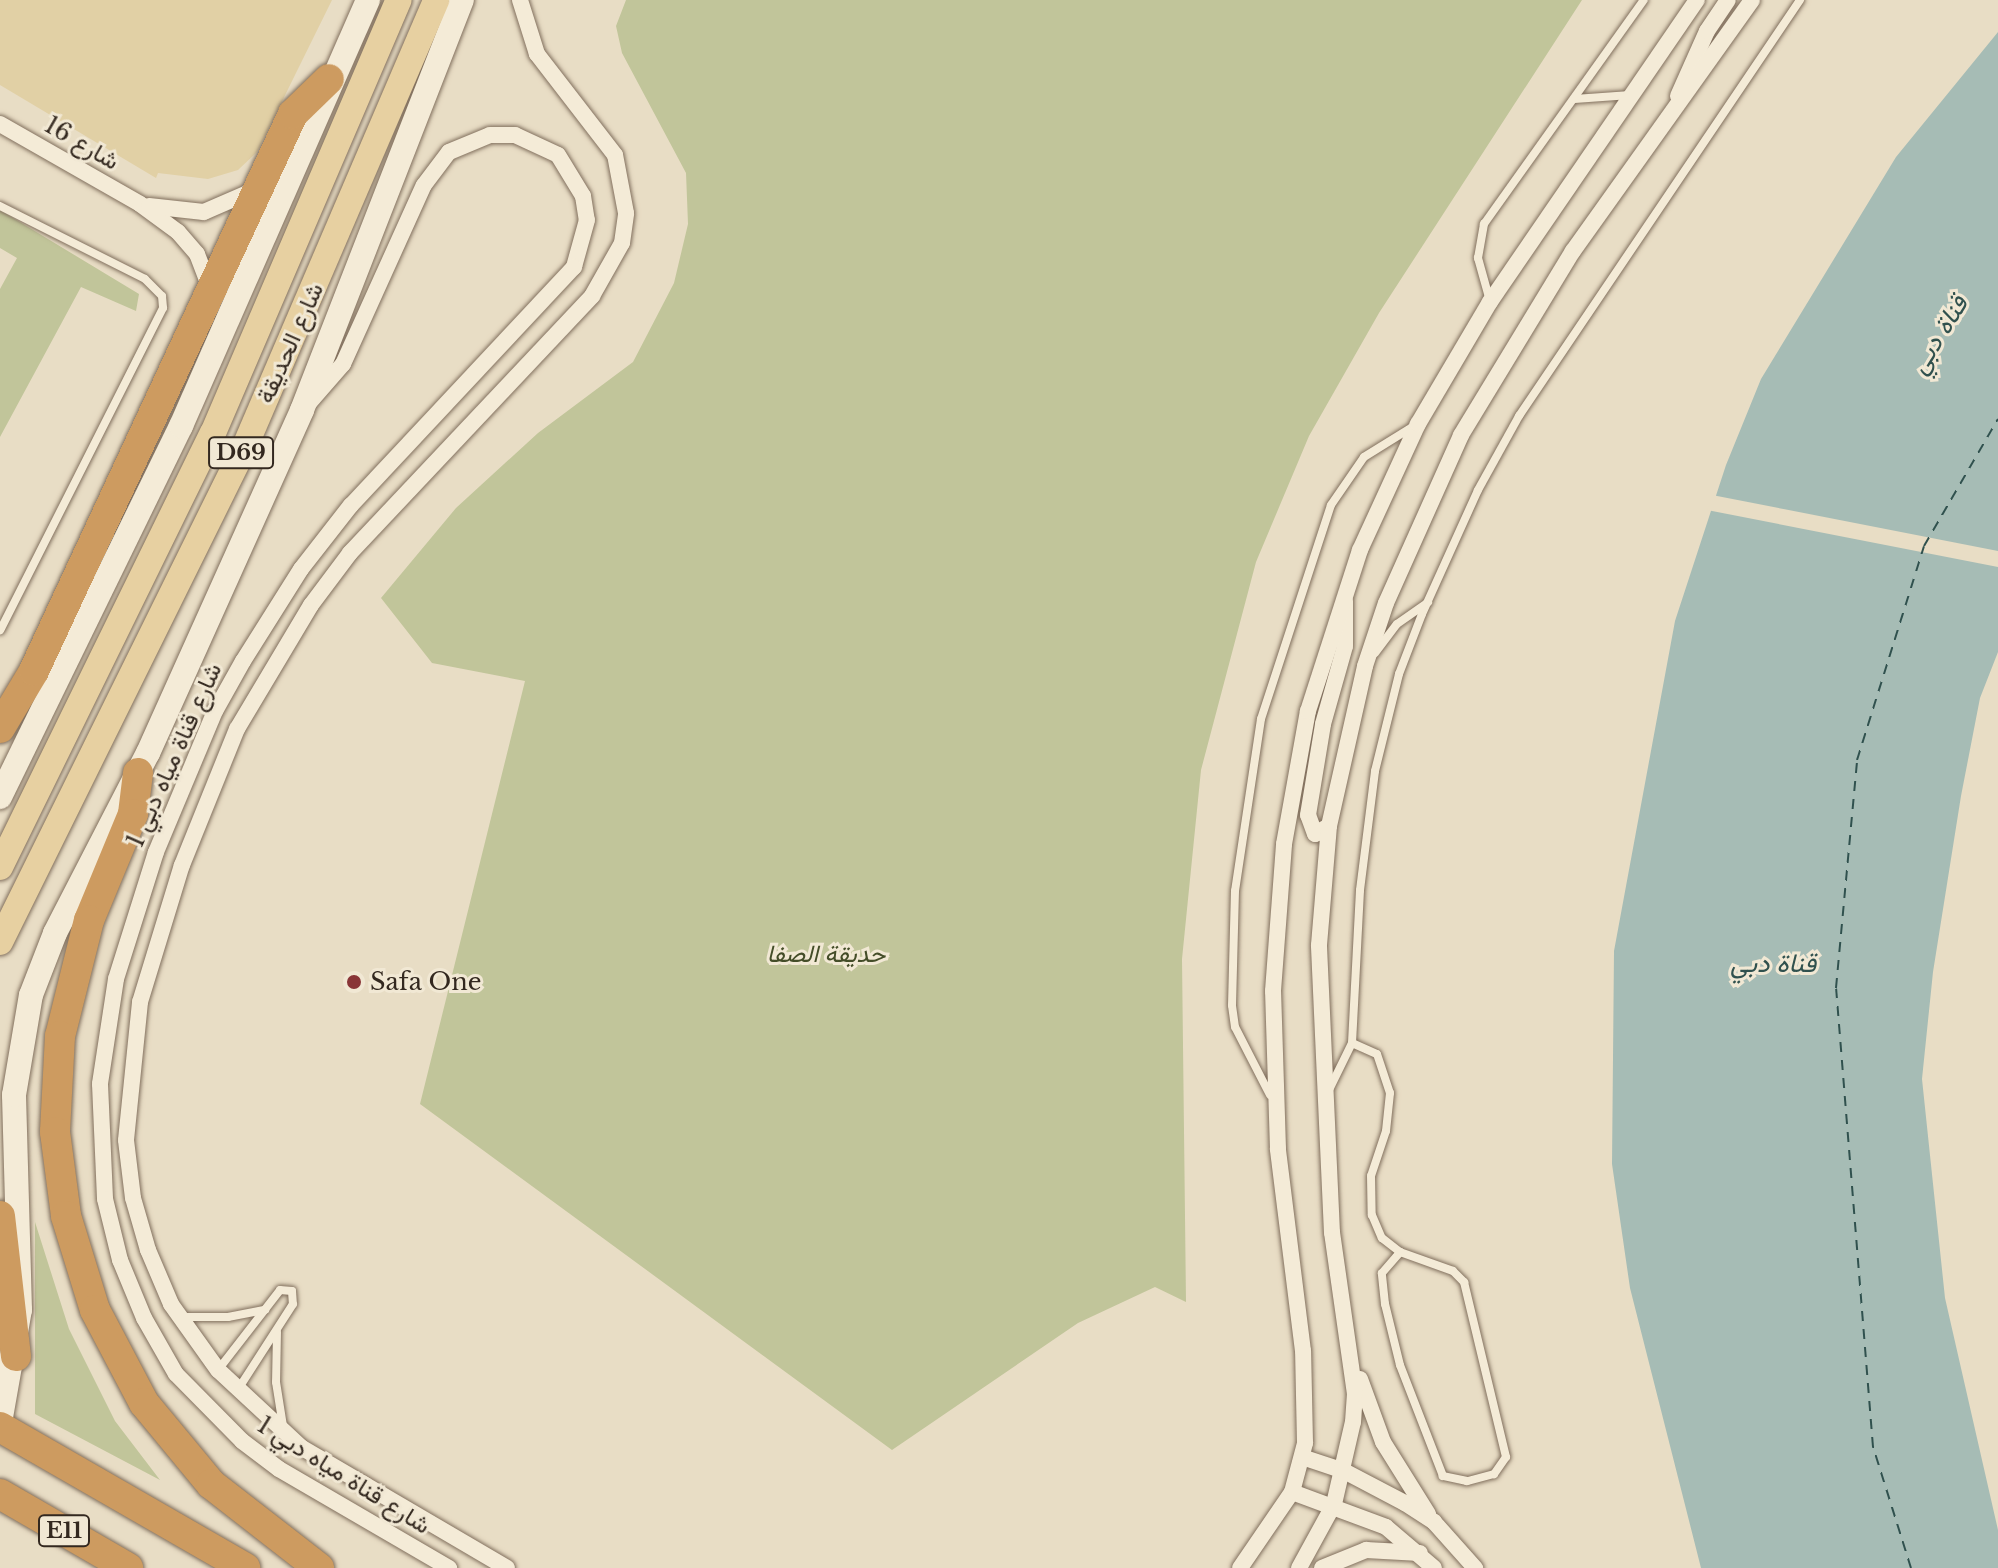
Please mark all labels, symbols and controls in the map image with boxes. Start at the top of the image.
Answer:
street label: شارع 16 [40,110,124,176]
street label: شارع الحديقة [251,278,329,408]
water label: قناة دبي [1903,290,1975,380]
road number: D69 [207,435,275,471]
street label: شارع قناة مياه دبي 1 [121,659,227,851]
park label: حديقة الصفا [767,940,885,968]
water label: قناة دبي [1730,948,1816,980]
place label: Safa One [370,968,482,996]
marker: Safa One [345,973,363,991]
street label: شارع قناة مياه دبي 1 [252,1410,436,1540]
road number: E11 [38,1513,90,1549]

